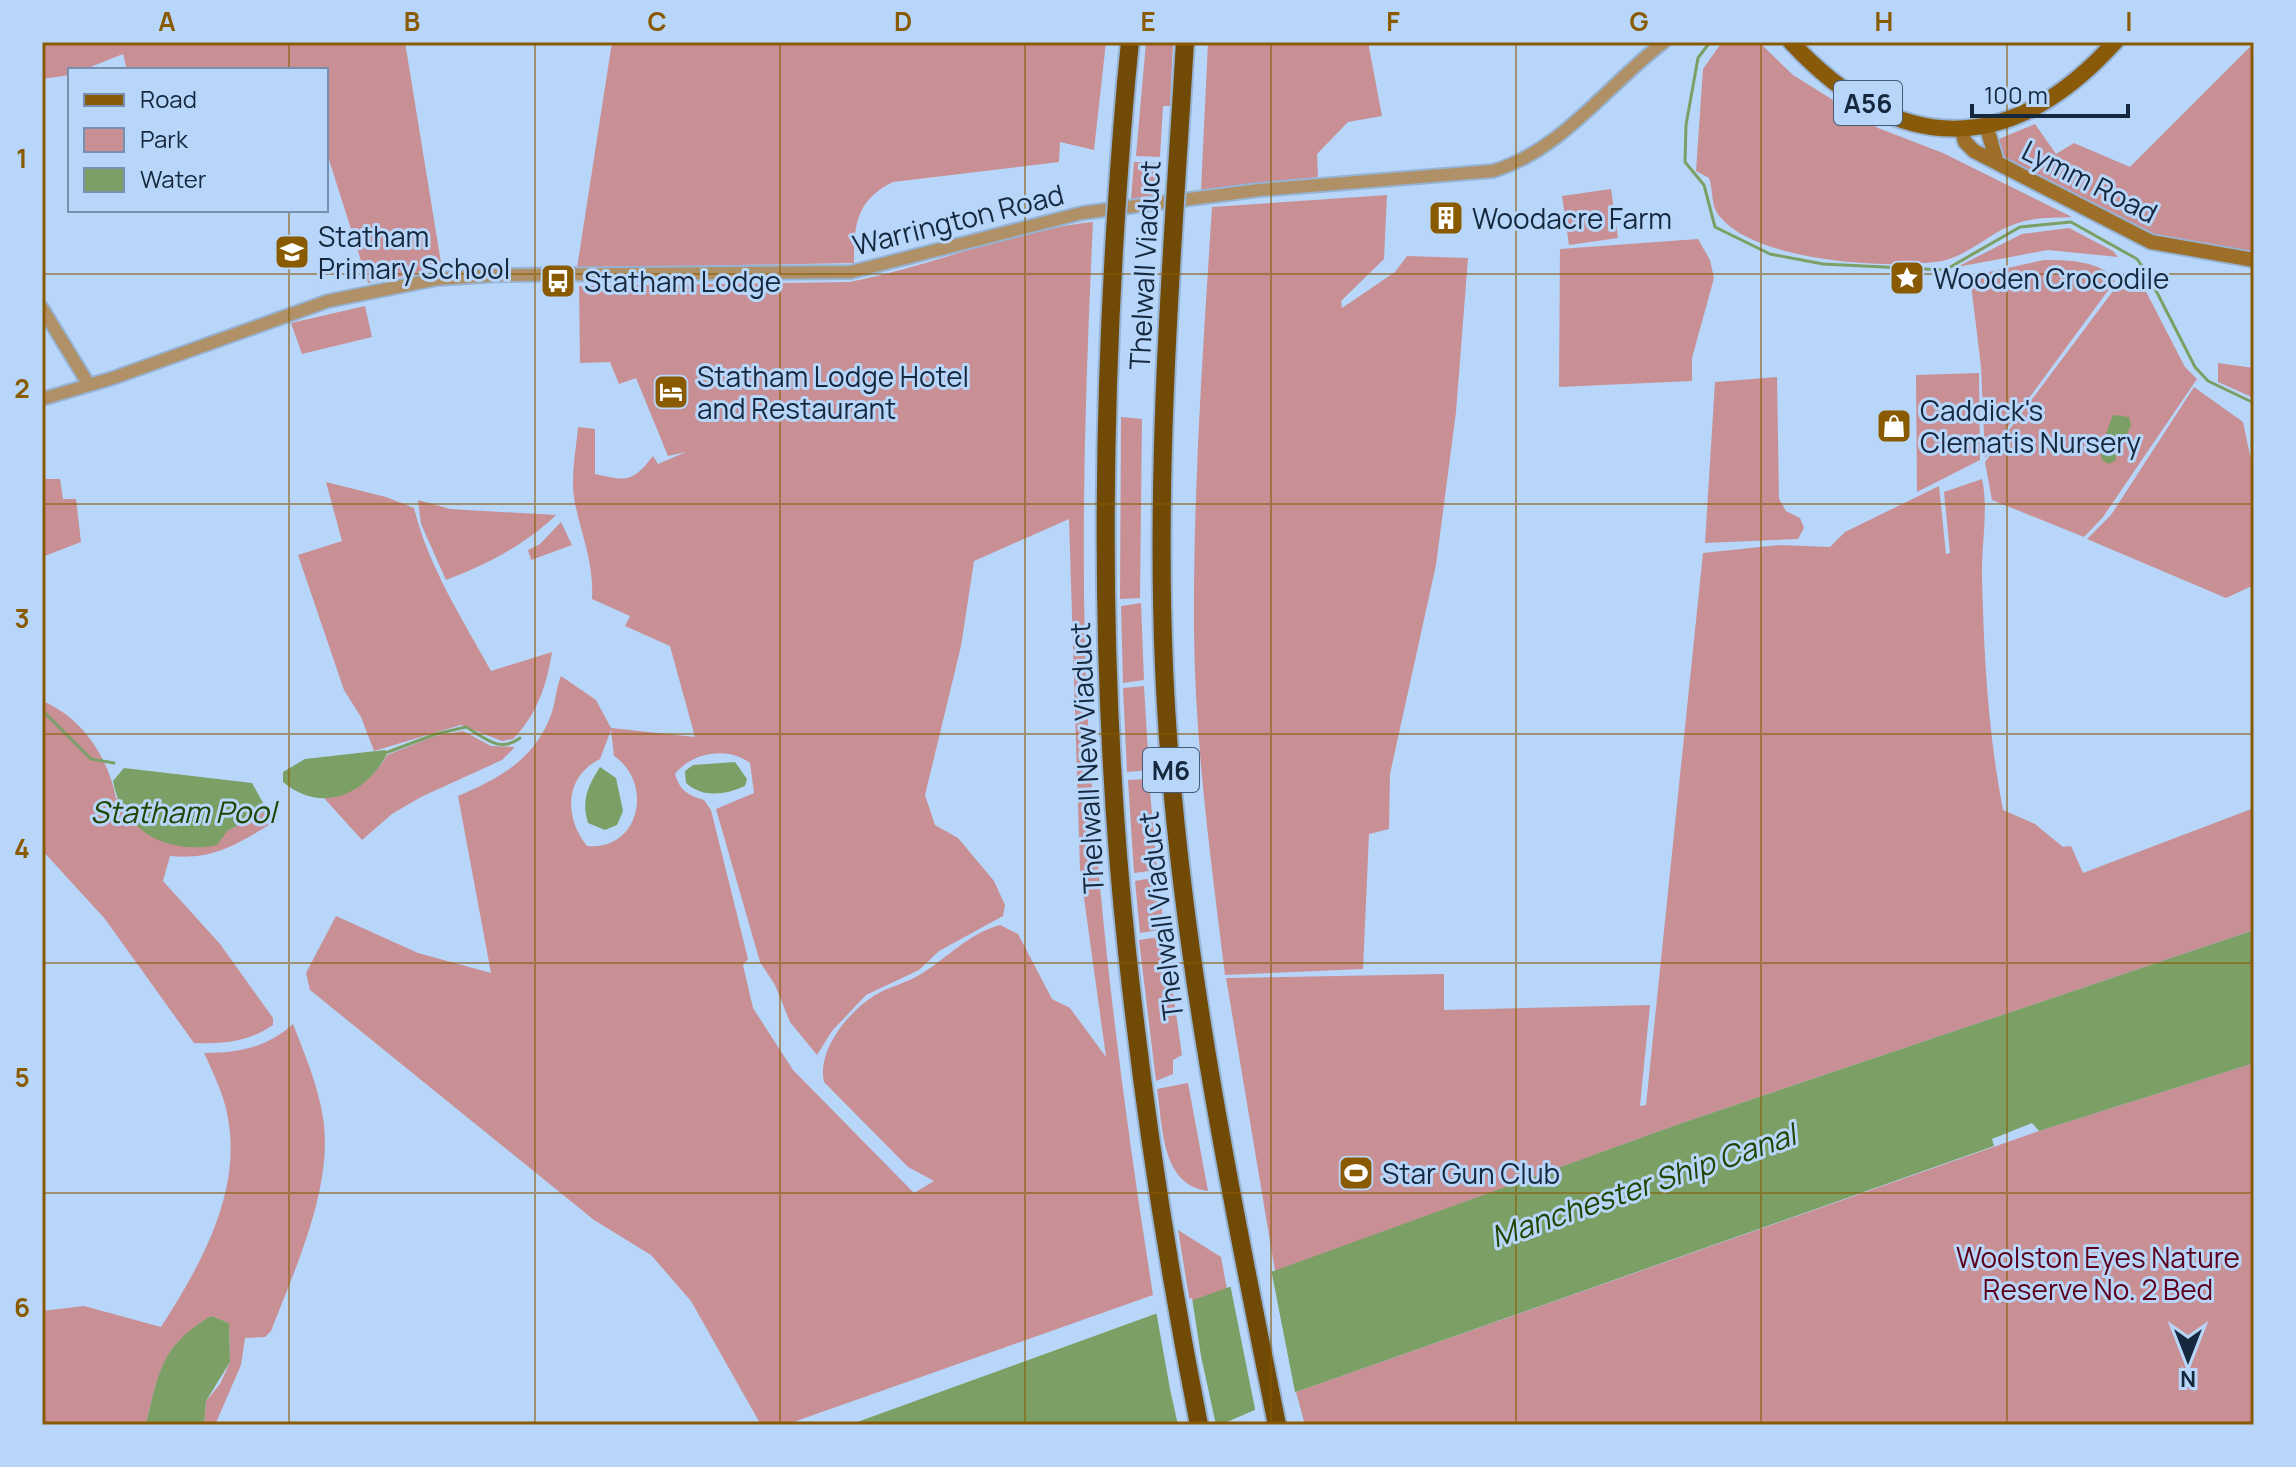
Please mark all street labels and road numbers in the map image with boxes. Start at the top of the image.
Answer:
road number: A56 [1834,81,1902,125]
street label: Lymm Road [2016,131,2164,231]
street label: Thelwall Viaduct [1120,159,1168,371]
street label: Warrington Road [848,174,1068,264]
street label: Thelwall New Viaduct [1060,621,1112,895]
road number: M6 [1143,748,1199,792]
street label: Thelwall Viaduct [1128,810,1192,1022]

